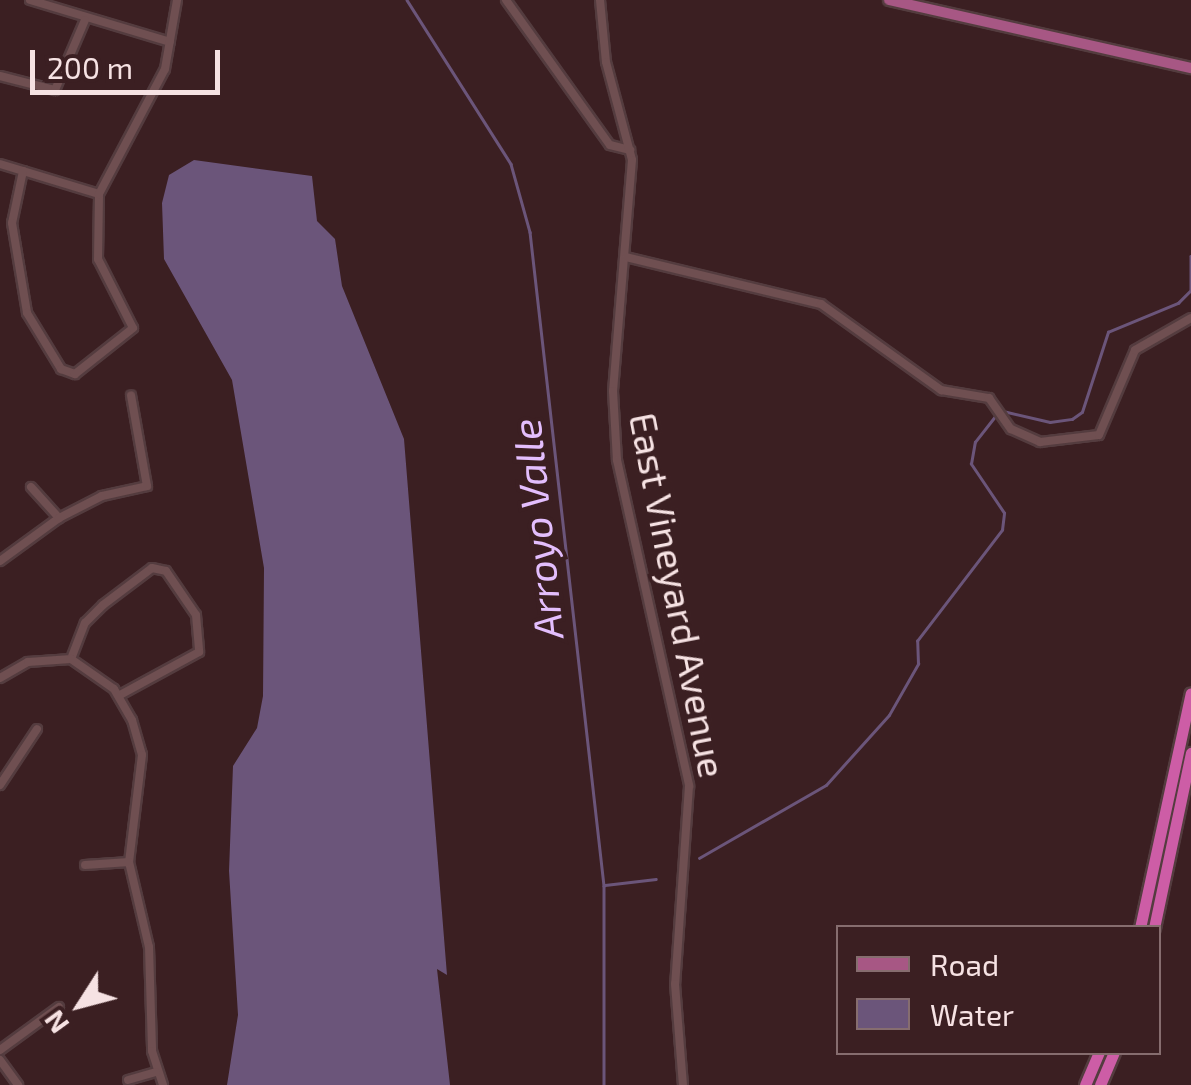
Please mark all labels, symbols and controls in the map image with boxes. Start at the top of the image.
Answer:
scale bar [35,30,225,92]
text: 200 m [47,49,133,85]
street label: East Vineyard Avenue [620,408,736,782]
water label: Arroyo Valle [501,416,571,642]
legend [836,925,1161,1055]
text: Road [930,946,999,982]
north arrow [30,955,130,1055]
text: Water [930,996,1014,1032]
text: N [36,1004,75,1041]

